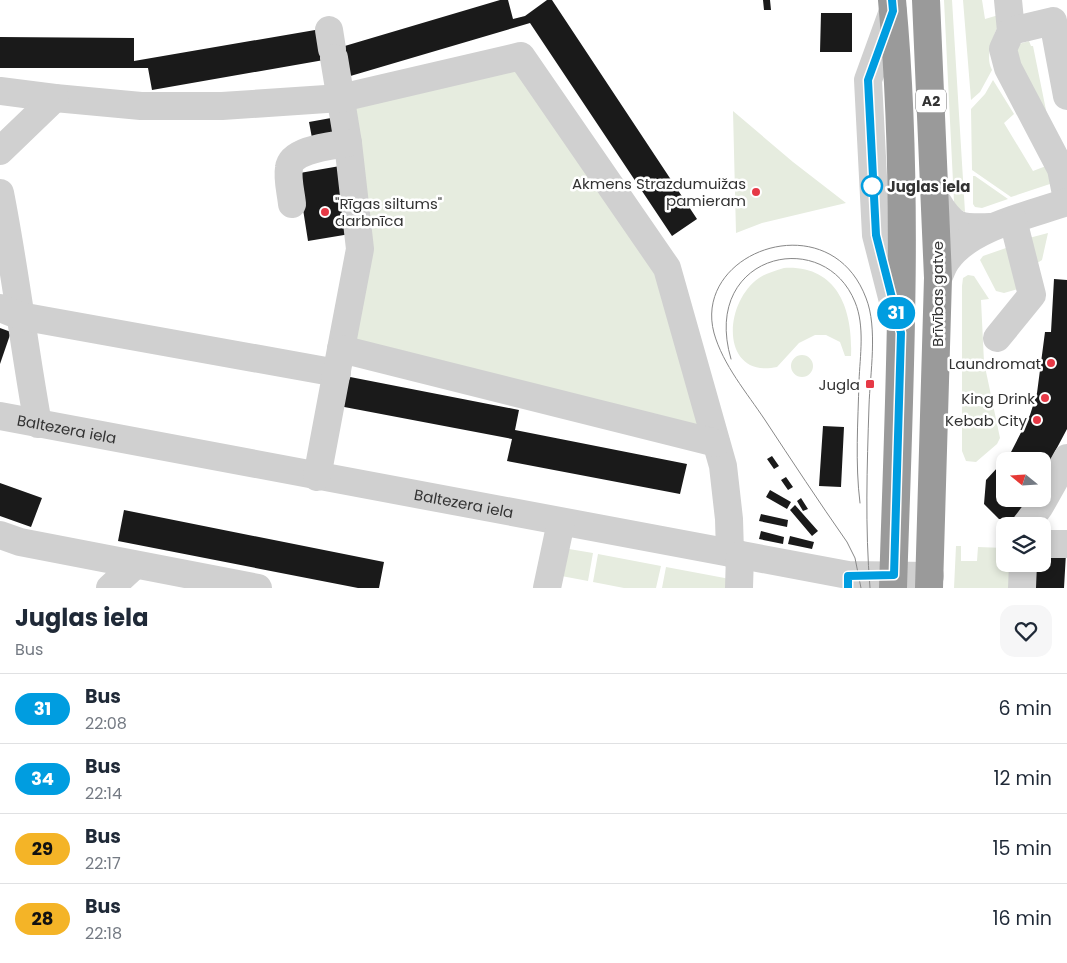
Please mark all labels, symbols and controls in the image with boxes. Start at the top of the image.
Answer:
road number: A2 [916,90,946,112]
place label: Akmens Strazdumuižas pamieram [572,173,746,211]
marker: Juglas iela [861,175,883,197]
place label: Juglas iela [887,176,970,197]
marker: Akmens Strazdumuižas pamieram [750,186,762,198]
place label: "Rīgas siltums" darbnīca [335,193,442,231]
marker: "Rīgas siltums" darbnīca [319,206,331,218]
street label: Brīvības gatve [927,241,948,347]
line badge: 31 [874,297,918,329]
text: 31 [887,300,905,325]
place label: Laundromat [949,353,1041,374]
marker: Laundromat [1045,357,1057,369]
place label: Jugla [818,374,860,395]
marker: Jugla [864,378,876,390]
place label: King Drink [961,388,1035,409]
marker: King Drink [1039,392,1051,404]
street label: Baltezera iela [15,409,118,448]
place label: Kebab City [945,410,1028,431]
marker: Kebab City [1031,414,1043,426]
north arrow [996,452,1051,508]
map controls [996,452,1051,572]
street label: Baltezera iela [413,483,515,523]
button: layers [996,517,1051,572]
text: Juglas iela [15,601,148,634]
button: heart [1000,605,1052,657]
text: Bus [15,638,43,661]
text: Bus [85,683,121,710]
text: 6 min [998,695,1052,722]
text: 31 [34,696,51,721]
text: 22:08 [85,712,127,735]
text: Bus [85,753,121,780]
text: 12 min [994,765,1052,792]
text: 34 [31,766,54,791]
text: 22:14 [85,782,122,805]
text: Bus [85,823,121,850]
text: 15 min [993,835,1052,862]
text: 29 [32,836,53,861]
text: 22:17 [85,852,121,875]
text: Bus [85,893,121,920]
text: 16 min [992,905,1052,932]
text: 28 [32,906,53,931]
text: 22:18 [85,922,122,945]

